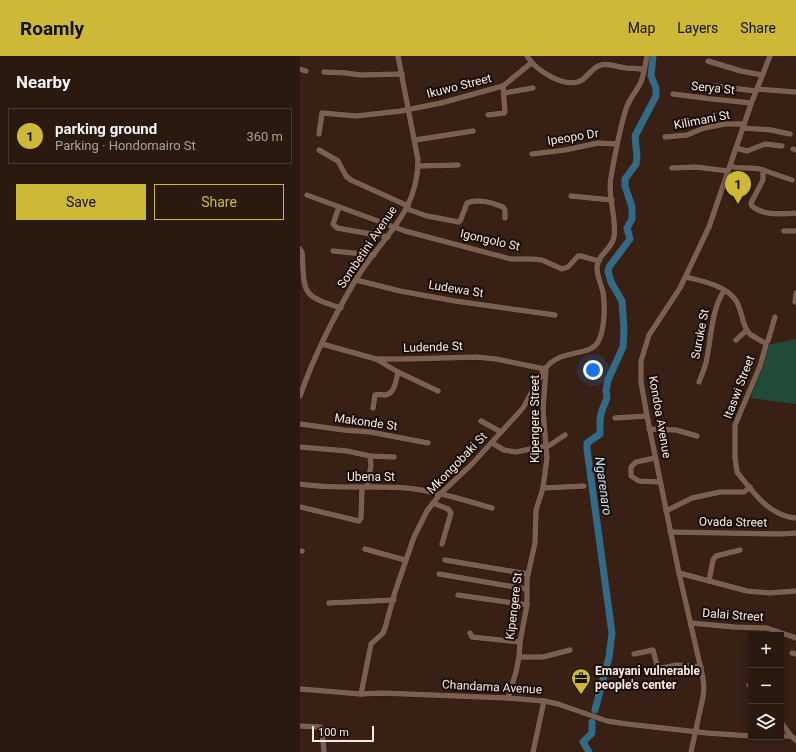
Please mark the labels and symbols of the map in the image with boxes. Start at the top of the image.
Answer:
street label: Ikuwo Street [425,71,493,101]
street label: Serya St [690,79,736,97]
street label: Kilimani St [673,108,731,132]
street label: Ipeopo Dr [546,126,600,148]
pin: 1 [725,171,751,204]
street label: Sombetini Avenue [334,203,400,291]
street label: Igongolo St [459,226,521,254]
street label: Ludewa St [427,278,485,300]
street label: Suruke St [688,308,712,360]
street label: Ludende St [403,339,463,355]
street label: Itaswi Street [721,353,757,421]
your location [583,360,603,380]
street label: Kipengere Street [528,375,542,463]
street label: Kondoa Avenue [646,375,674,459]
street label: Makonde St [333,411,399,433]
street label: Mkongobaki St [424,429,490,497]
water label: Ngarenaro [592,456,615,516]
street label: Ubena St [347,470,395,484]
street label: Ovada Street [699,514,767,530]
street label: Kipengere St [503,572,525,640]
street label: Dalai Street [702,606,764,624]
place label: Emayani vulnerable people's center [595,664,700,692]
office icon: Emayani vulnerable people's center [570,667,592,695]
street label: Chandama Avenue [442,677,542,697]
scale bar [312,724,374,743]

